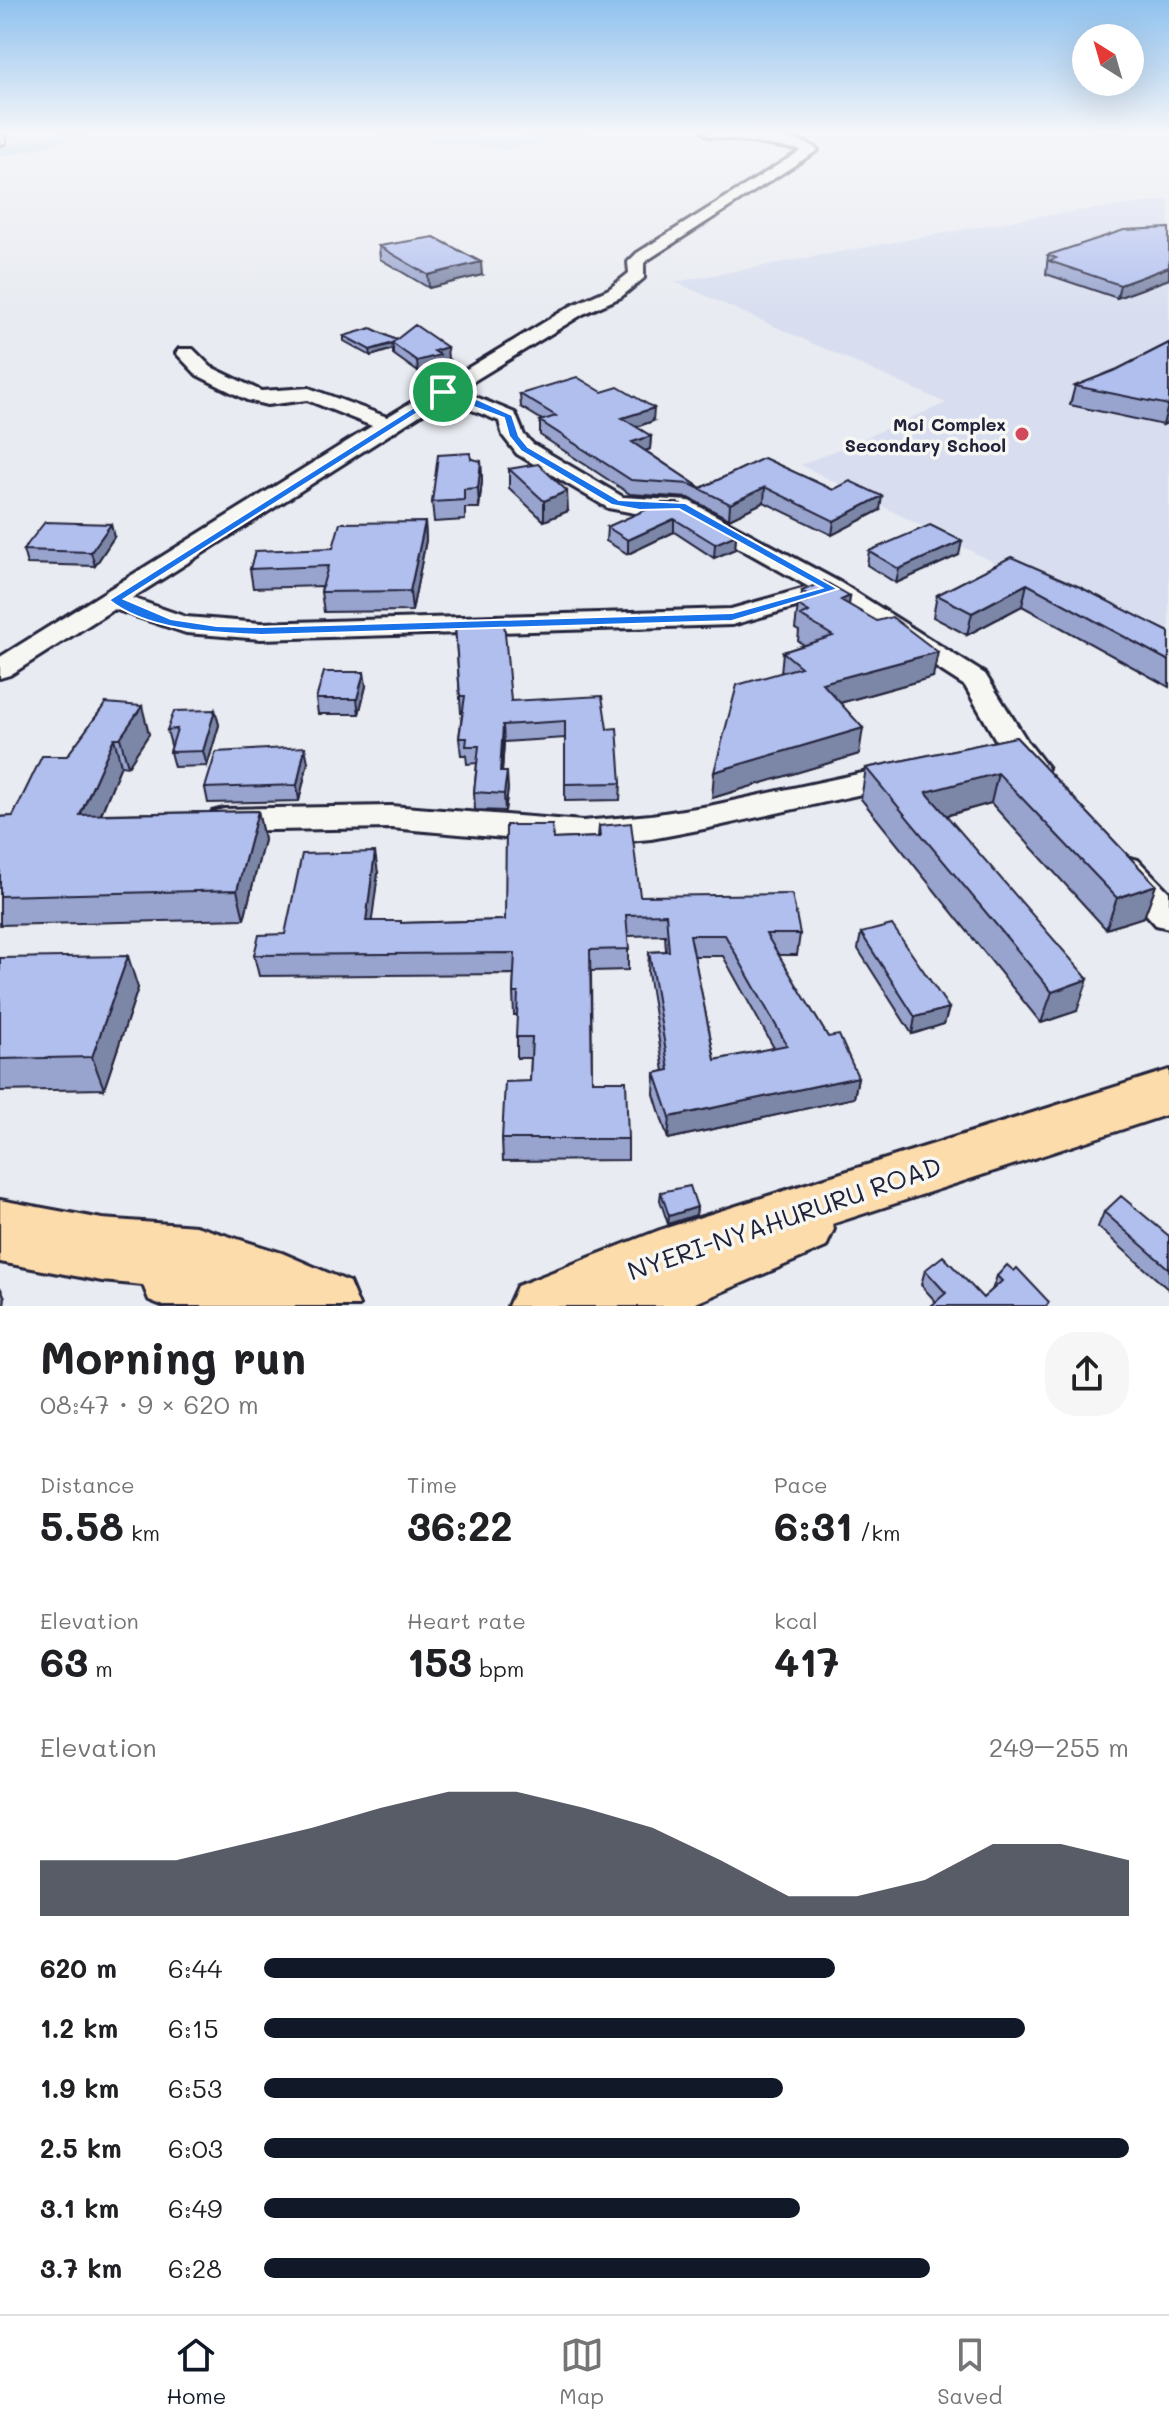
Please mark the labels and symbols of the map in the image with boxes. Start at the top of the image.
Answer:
north arrow [1072,24,1144,96]
pin [409,358,477,426]
place label: Moi Complex Secondary School [845,412,1006,457]
marker: Moi Complex Secondary School [1013,425,1031,443]
street label: NYERI-NYAHURURU ROAD [623,1148,945,1288]

